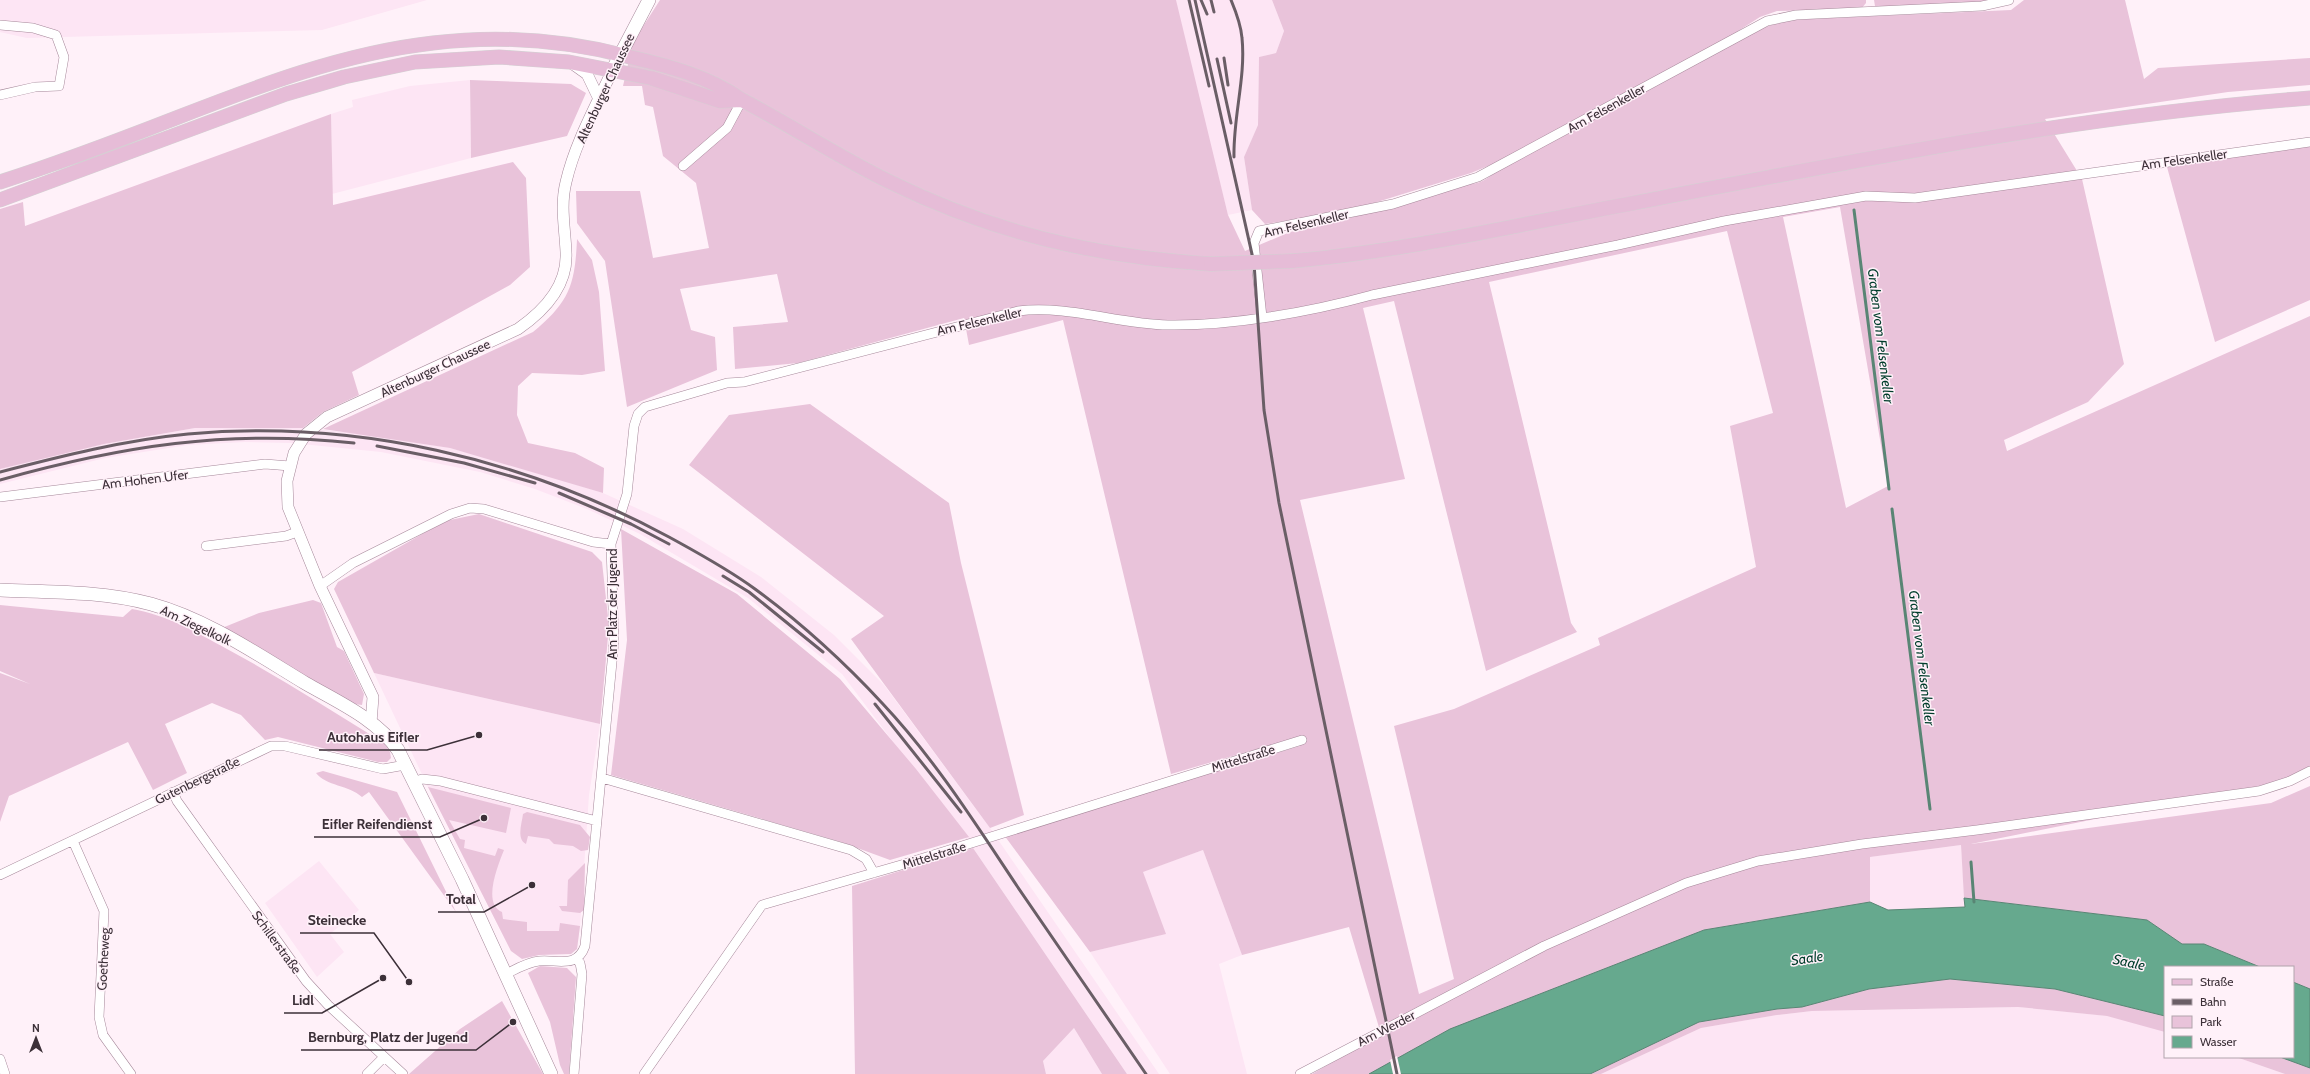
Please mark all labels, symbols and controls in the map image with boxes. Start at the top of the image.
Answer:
street label: Altenburger Chaussee [572,30,638,146]
street label: Am Felsenkeller [1564,80,1649,136]
street label: Am Felsenkeller [2140,145,2229,173]
street label: Am Felsenkeller [1262,205,1351,241]
water label: Graben vom Felsenkeller [1864,267,1898,405]
street label: Am Felsenkeller [935,303,1024,339]
street label: Altenburger Chaussee [377,335,493,401]
street label: Am Hohen Ufer [101,466,190,492]
street label: Am Platz der Jugend [604,549,620,659]
water label: Graben vom Felsenkeller [1905,589,1939,727]
street label: Am Ziegelkolk [158,602,234,649]
callout: Autohaus Eifler [319,724,427,750]
text: Autohaus Eifler [327,728,419,746]
street label: Mittelstraße [1209,741,1277,775]
street label: Gutenbergstraße [152,752,242,807]
callout: Eifler Reifendienst [314,811,440,837]
text: Eifler Reifendienst [322,815,432,833]
street label: Mittelstraße [900,838,968,872]
callout: Total [438,886,484,912]
text: Total [446,890,476,908]
street label: Schillerstraße [249,907,305,977]
callout: Steinecke [300,907,374,933]
text: Steinecke [308,911,366,929]
street label: Goetheweg [93,927,113,991]
water label: Saale [1790,947,1825,969]
water label: Saale [2111,950,2147,974]
legend [2164,966,2294,1058]
text: Straße [2200,974,2233,989]
callout: Lidl [284,987,322,1013]
text: Lidl [292,991,314,1009]
text: Bahn [2200,994,2226,1009]
street label: Am Werder [1354,1006,1418,1049]
text: Park [2200,1014,2222,1029]
north arrow [16,1018,56,1058]
text: N [32,1021,40,1035]
callout: Bernburg, Platz der Jugend [301,1024,476,1050]
text: Bernburg, Platz der Jugend [308,1028,468,1046]
text: Wasser [2200,1034,2237,1049]

